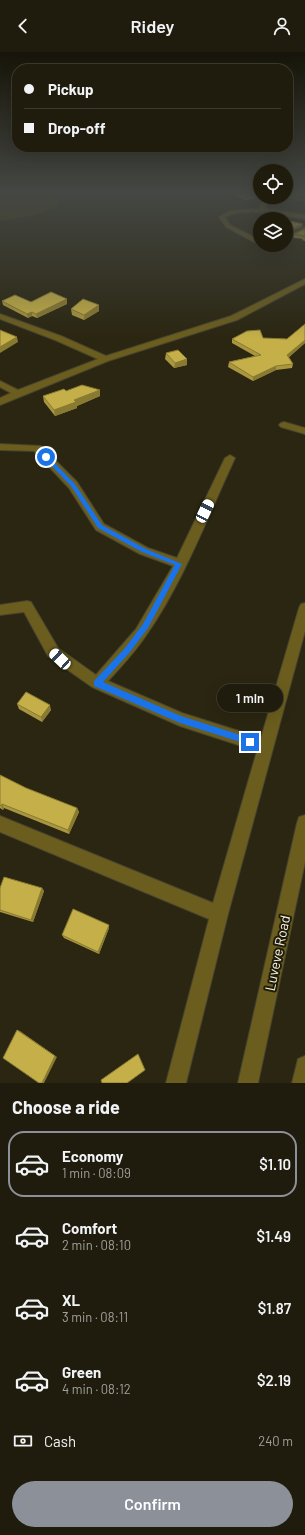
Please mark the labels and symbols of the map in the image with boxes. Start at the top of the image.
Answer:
route start [37,448,55,466]
car [194,498,216,524]
car [47,646,73,672]
callout: 1 min [217,684,283,712]
route end [241,733,259,751]
street label: Luveve Road [261,914,293,992]

